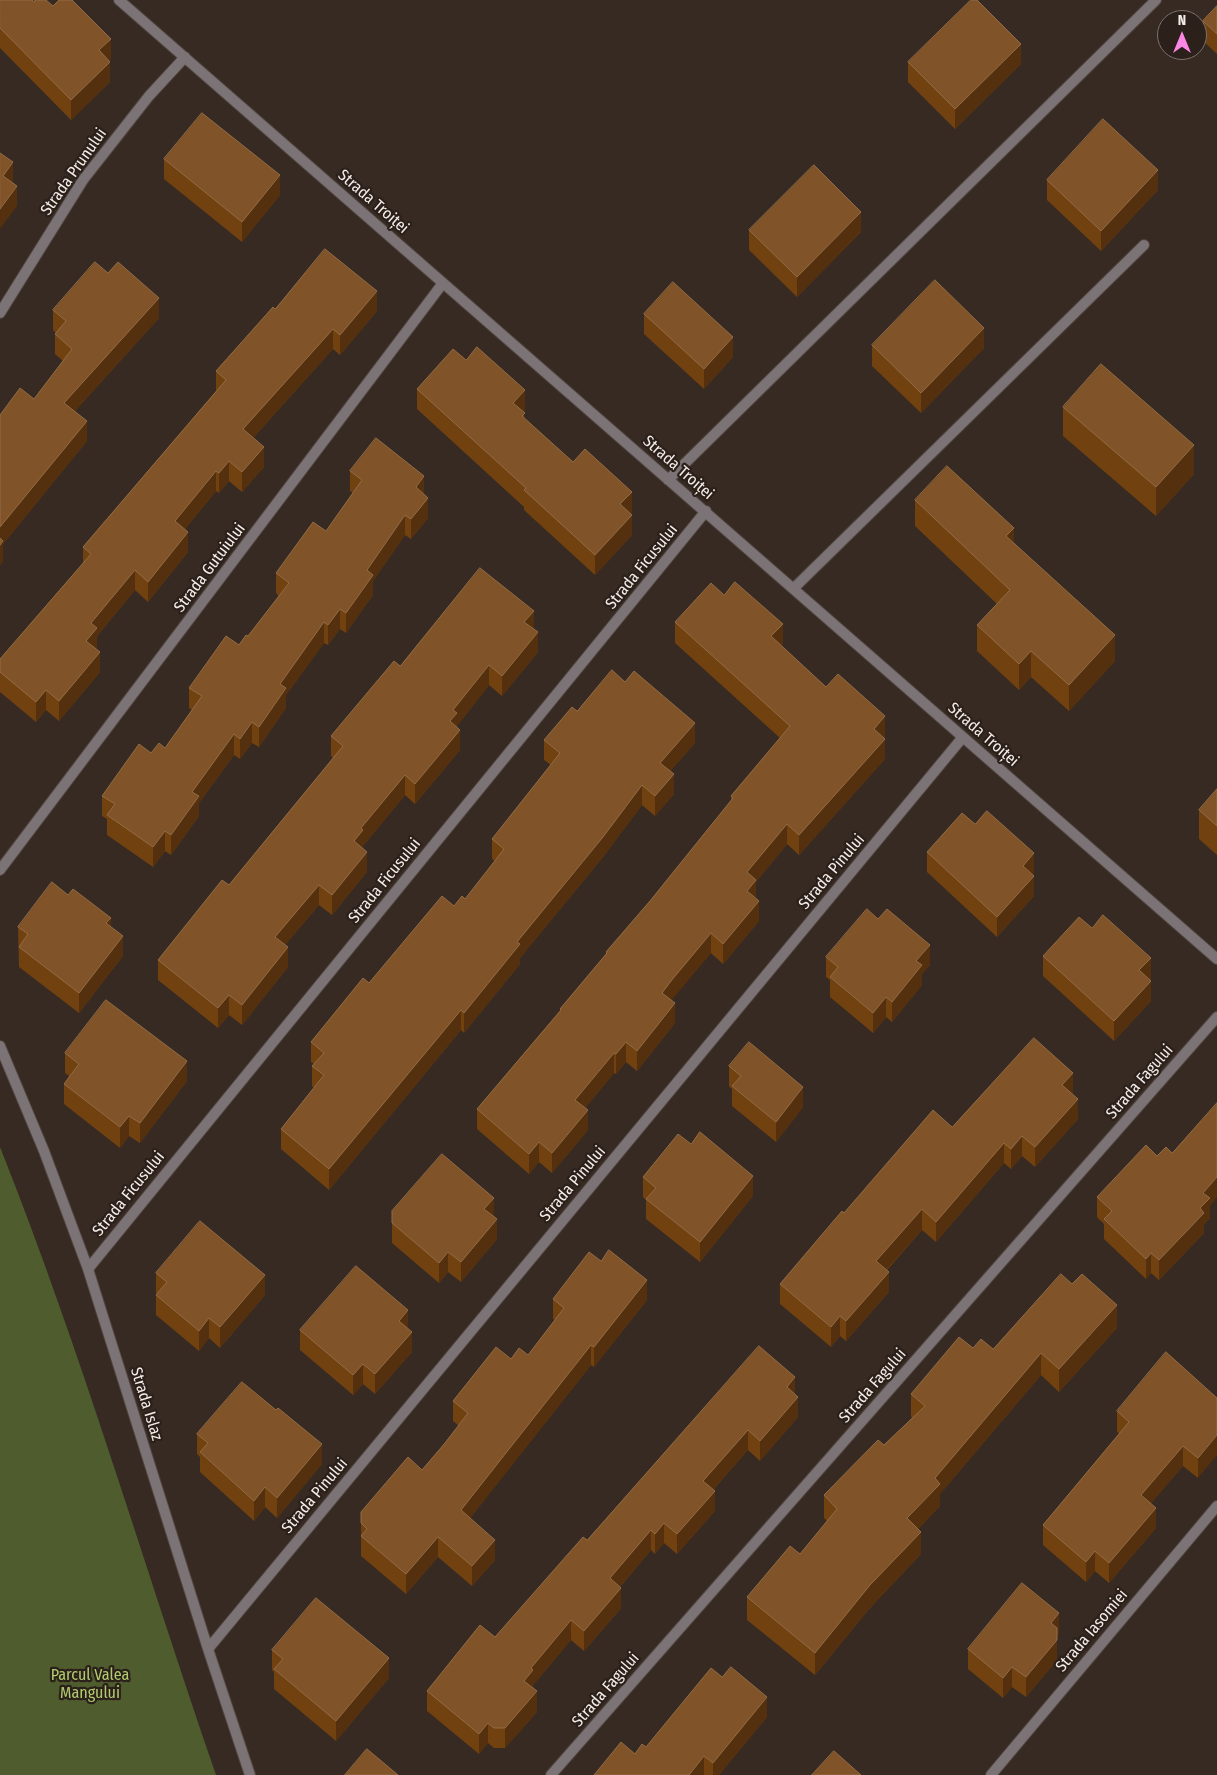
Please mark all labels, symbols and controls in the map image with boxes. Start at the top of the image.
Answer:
north arrow [1157,10,1207,60]
text: N [1178,12,1186,29]
street label: Strada Prunului [37,125,111,219]
street label: Strada Troiței [334,166,412,238]
street label: Strada Troiței [639,432,717,504]
street label: Strada Gutuiului [170,520,250,616]
street label: Strada Ficusului [602,521,682,613]
street label: Strada Troiței [944,699,1022,771]
street label: Strada Pinului [795,831,869,913]
street label: Strada Ficusului [345,835,425,927]
street label: Strada Fagului [1102,1041,1178,1123]
street label: Strada Pinului [536,1143,610,1225]
street label: Strada Ficusului [89,1148,169,1240]
street label: Strada Fagului [835,1345,911,1427]
street label: Strada Islaz [126,1365,166,1443]
street label: Strada Pinului [278,1455,352,1537]
street label: Strada Iasomiei [1052,1586,1132,1676]
street label: Strada Fagului [568,1649,644,1731]
park label: Parcul Valea Mangului [51,1666,129,1704]

